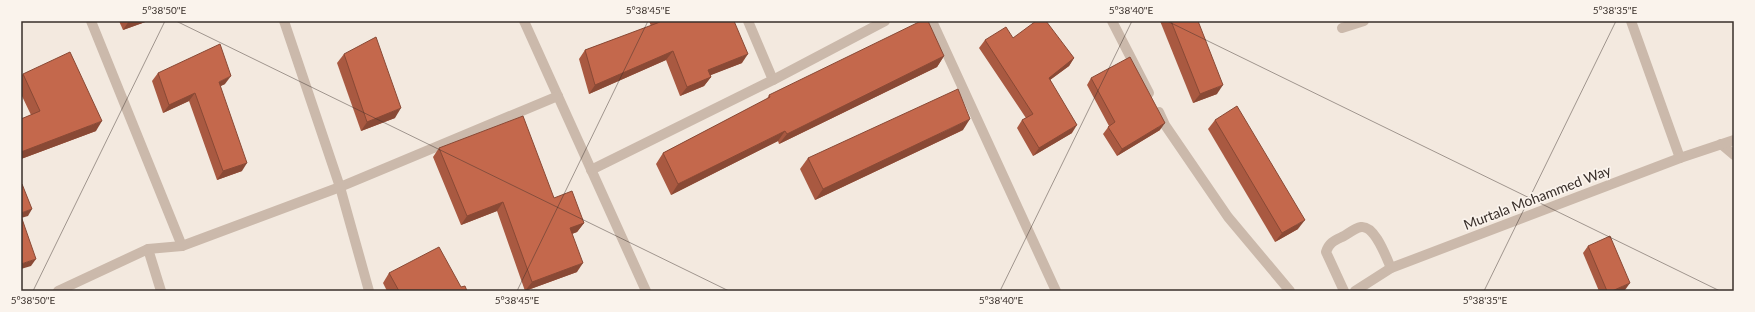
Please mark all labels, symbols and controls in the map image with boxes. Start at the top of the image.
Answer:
text: 5°38'50"E [142,4,187,16]
text: 5°38'45"E [626,4,671,16]
text: 5°38'40"E [1109,4,1154,16]
text: 5°38'35"E [1593,4,1638,16]
street label: Murtala Mohammed Way [1461,161,1614,233]
text: 5°38'50"E [11,294,56,306]
text: 5°38'45"E [495,294,540,306]
text: 5°38'40"E [979,294,1024,306]
text: 5°38'35"E [1463,294,1508,306]

